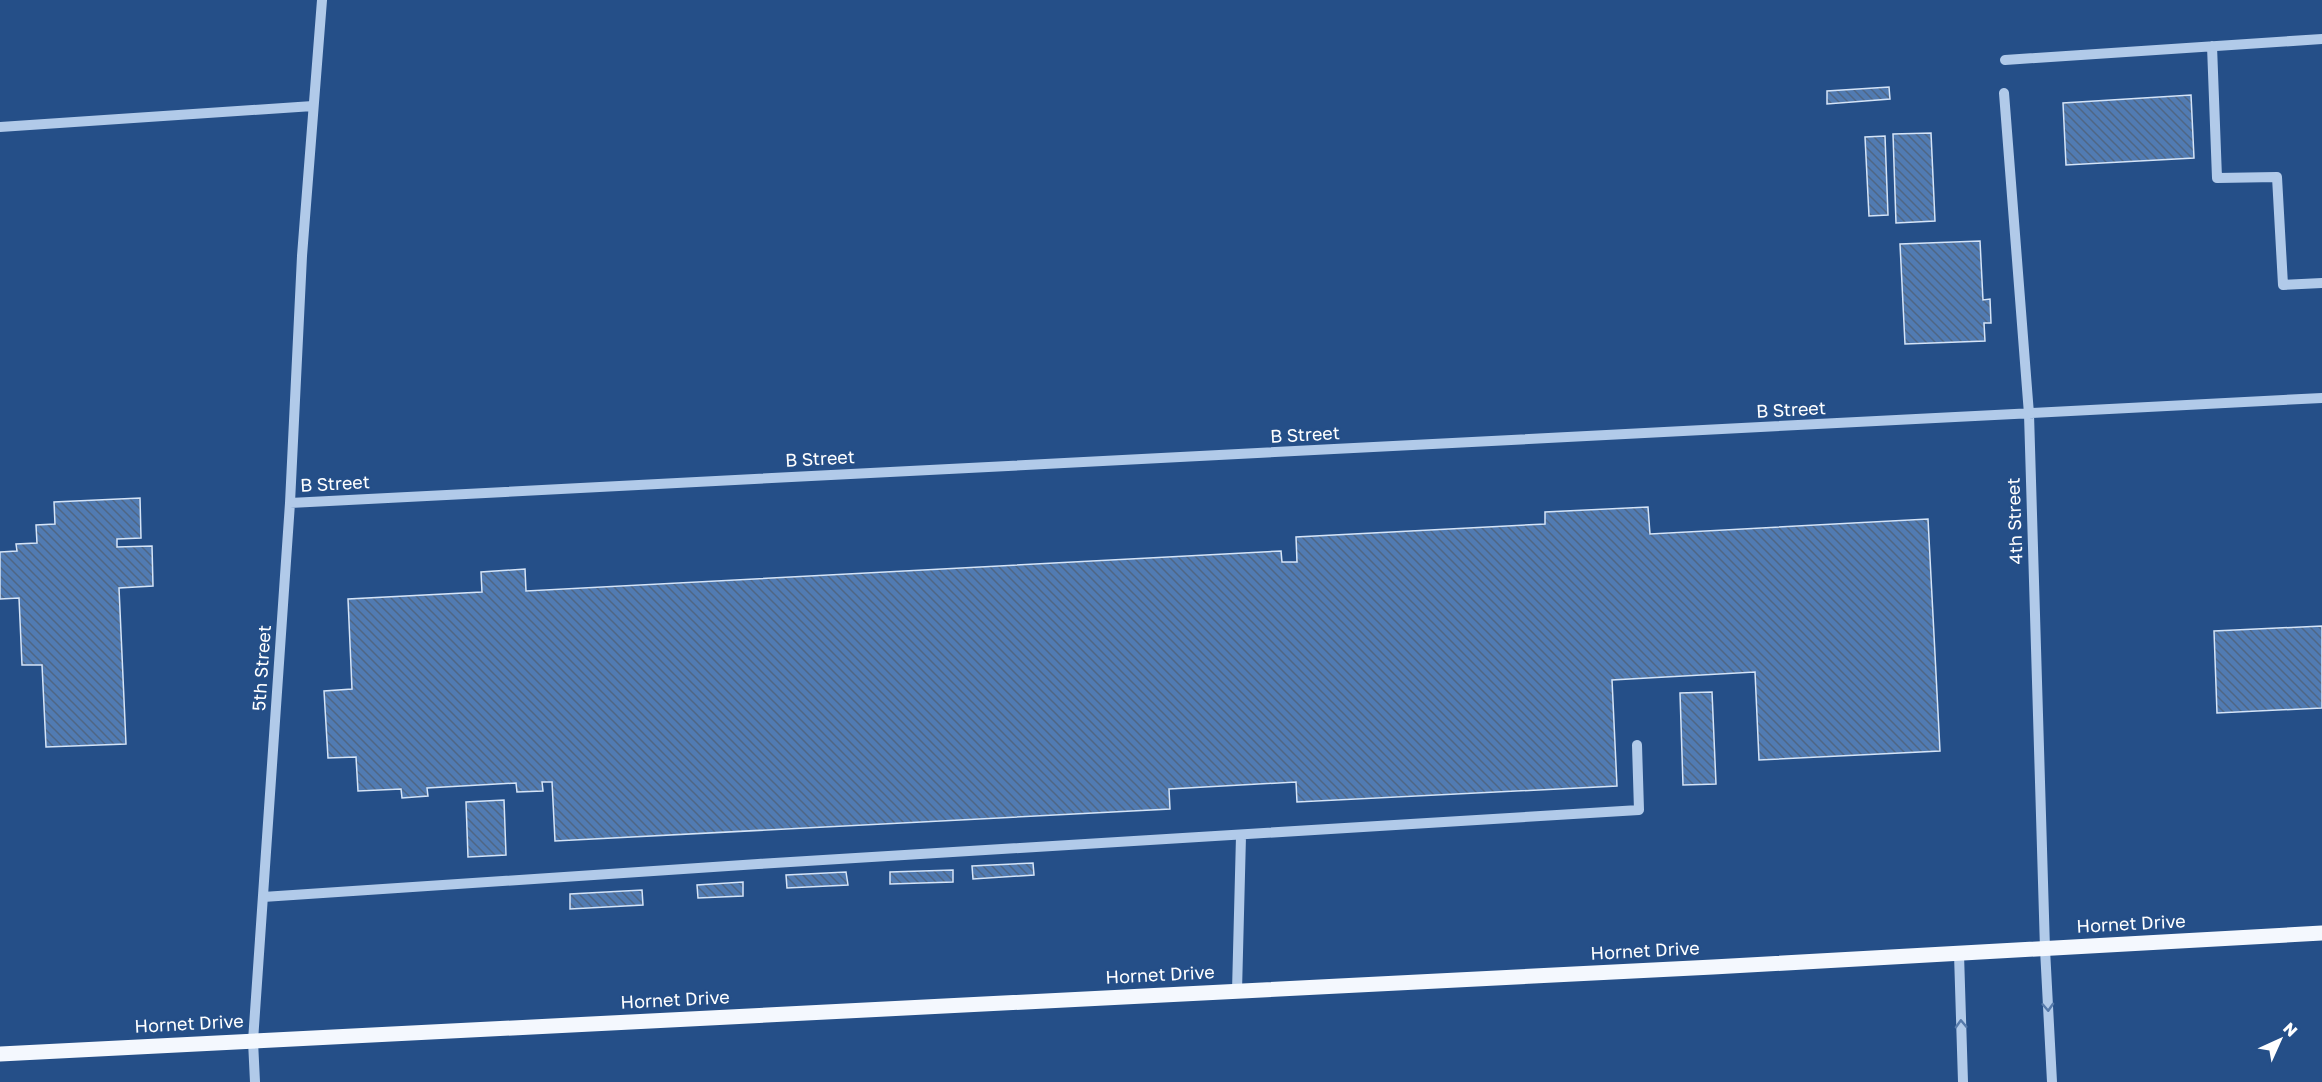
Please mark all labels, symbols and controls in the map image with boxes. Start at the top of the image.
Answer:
street label: B Street [1755,396,1826,422]
street label: B Street [1269,421,1340,447]
street label: B Street [784,445,855,471]
street label: B Street [299,470,370,496]
street label: 4th Street [2001,477,2027,565]
street label: 5th Street [247,624,275,712]
street label: Hornet Drive [2076,909,2186,937]
street label: Hornet Drive [1590,936,1700,964]
street label: Hornet Drive [1105,960,1215,988]
street label: Hornet Drive [620,985,730,1013]
one-way arrow [2041,1003,2054,1012]
street label: Hornet Drive [134,1009,244,1037]
north arrow [2250,1010,2310,1070]
text: N [2279,1018,2302,1041]
one-way arrow [1955,1019,1967,1028]

